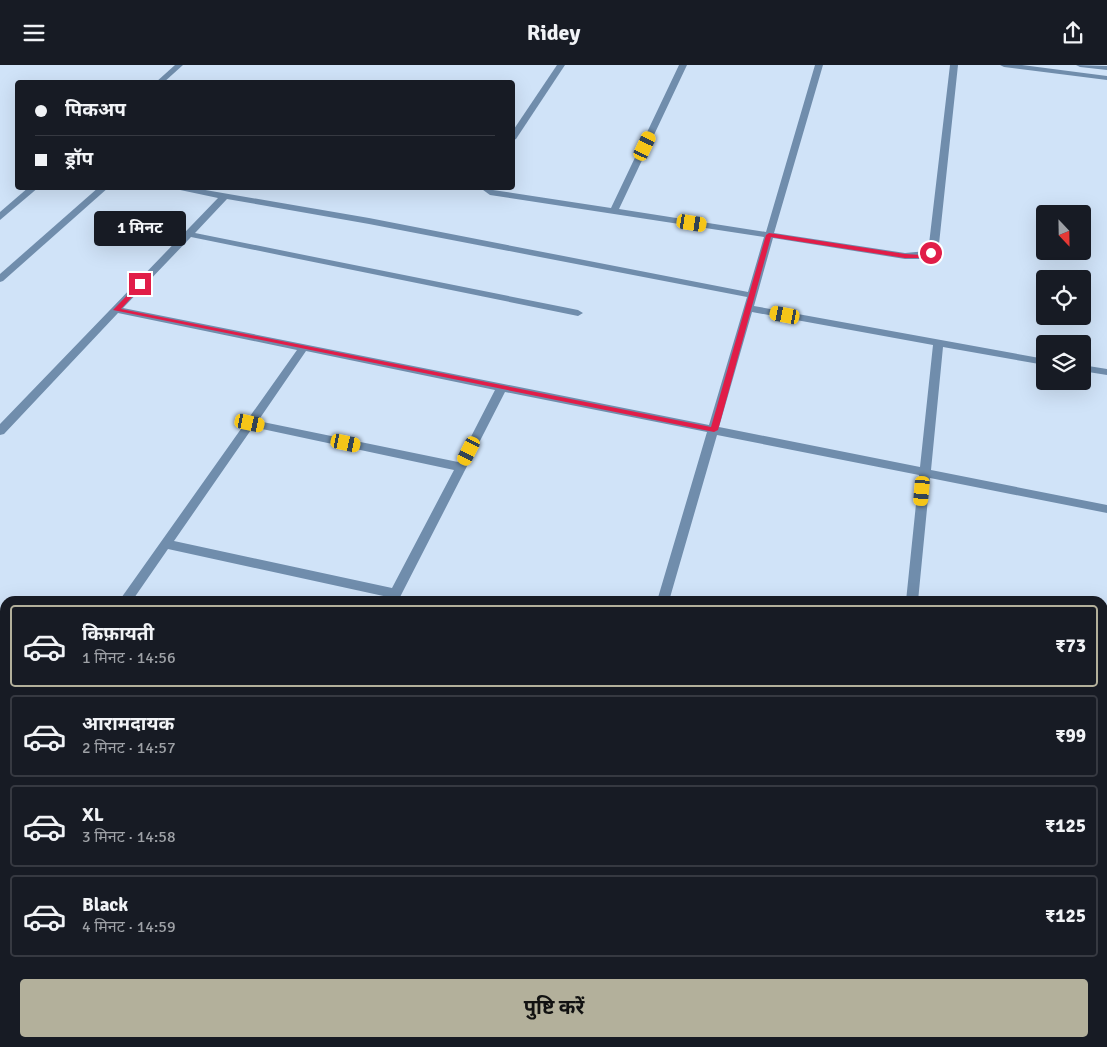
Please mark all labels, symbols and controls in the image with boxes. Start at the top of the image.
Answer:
icon: menu [20,19,48,47]
text: Ridey [527,19,580,46]
icon: share [1059,19,1087,47]
text: पिकअप [65,98,126,122]
car [631,129,658,163]
text: ड्रॉप [65,147,93,171]
north arrow [1036,205,1091,260]
map controls [1036,205,1091,390]
callout: 1 मिनट [94,211,186,247]
car [676,213,707,233]
text: 1 मिनट [117,218,163,238]
route start [920,242,942,264]
button: locate [1036,270,1091,325]
route end [129,273,151,295]
car [768,305,801,325]
button: layers [1036,335,1091,390]
car [233,413,266,433]
car [329,433,362,453]
car [455,434,482,468]
car [913,475,930,507]
text: किफ़ायती [82,622,154,646]
icon: car [22,624,67,669]
text: ₹73 [1055,634,1086,658]
text: 1 मिनट · 14:56 [82,648,176,668]
text: आरामदायक [82,712,174,736]
icon: car [22,714,67,759]
text: ₹99 [1055,724,1086,748]
text: 2 मिनट · 14:57 [82,738,176,758]
text: XL [82,803,104,827]
icon: car [22,804,67,849]
text: ₹125 [1045,814,1086,838]
text: 3 मिनट · 14:58 [82,827,176,847]
text: Black [82,893,128,917]
icon: car [22,894,67,939]
text: ₹125 [1045,904,1086,928]
text: 4 मिनट · 14:59 [82,917,176,937]
button: पुष्टि करें [20,979,1088,1037]

